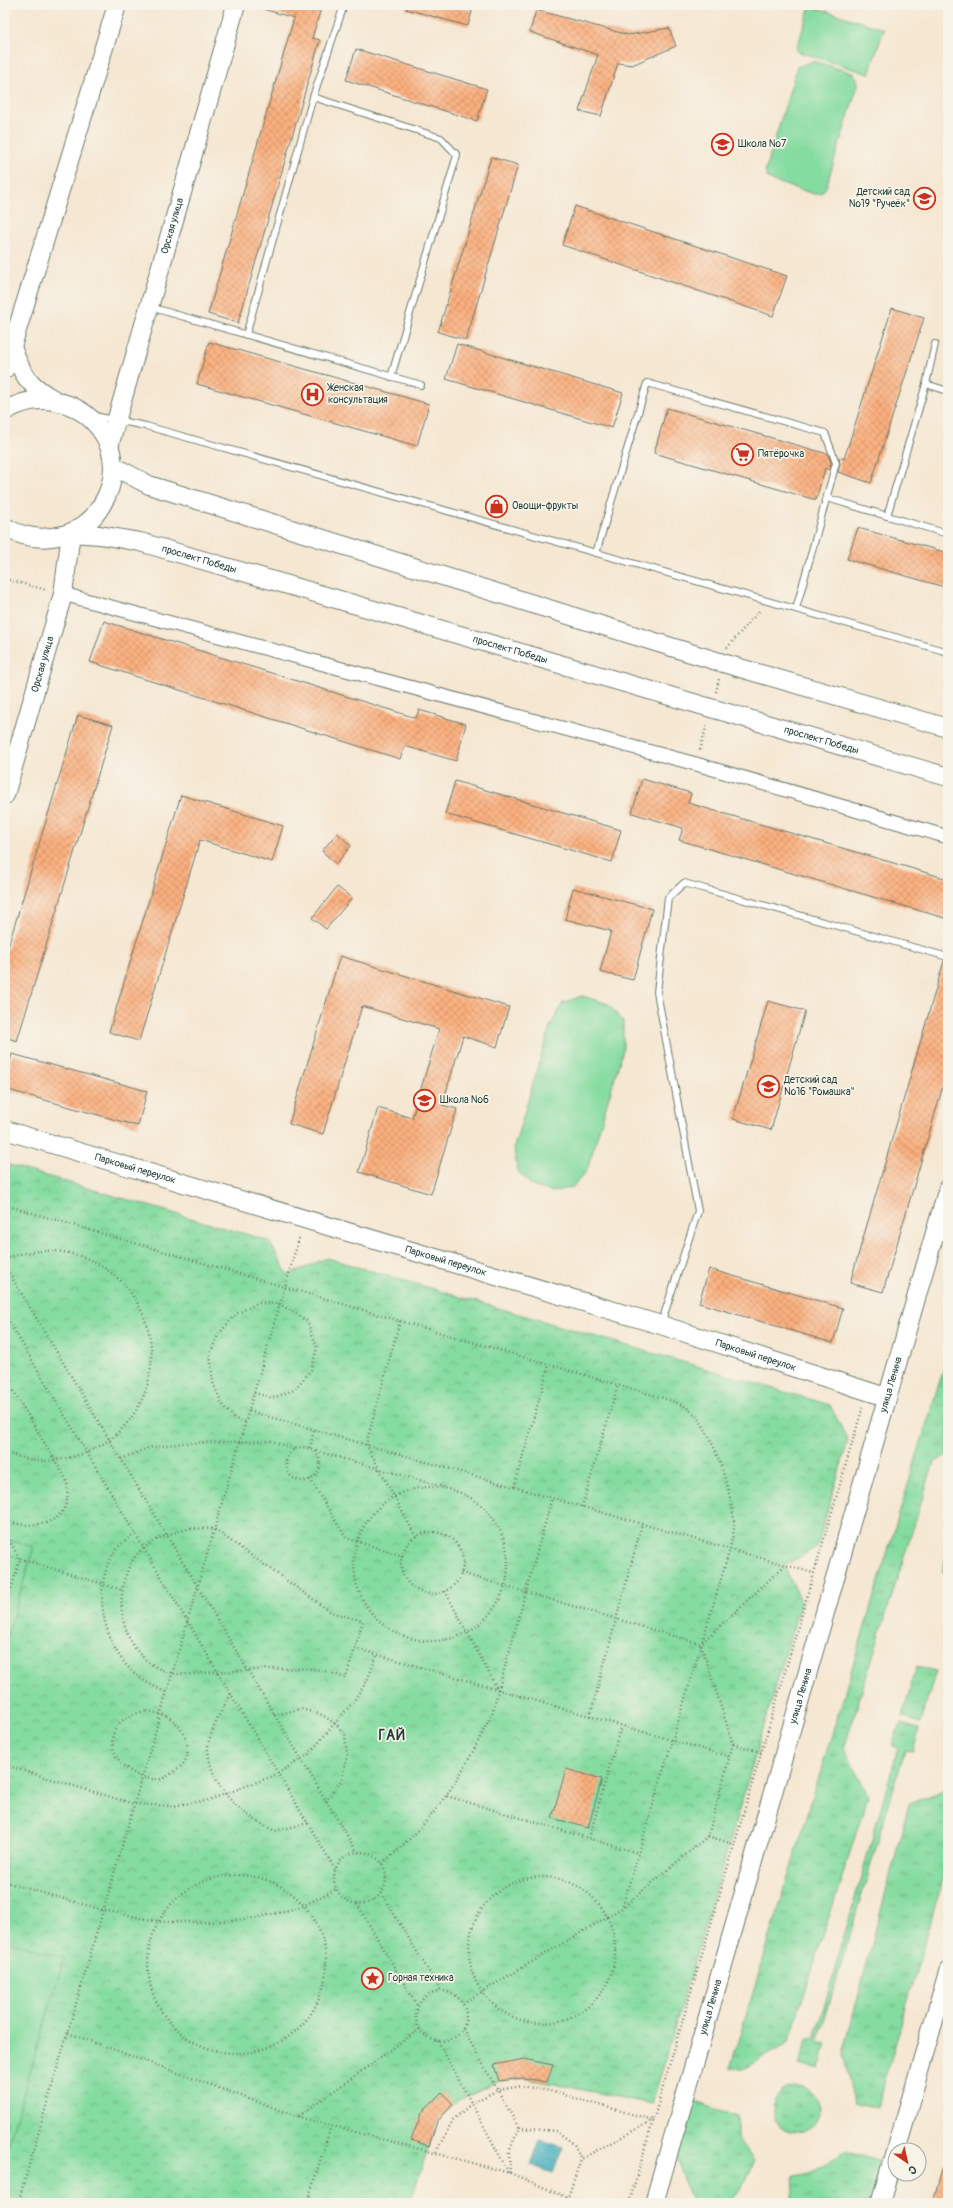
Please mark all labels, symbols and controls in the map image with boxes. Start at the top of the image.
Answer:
school or university icon: Школа №7 [710,131,736,157]
place label: Школа №7 [738,138,787,150]
school or university icon: Детский сад №19 "Ручеёк" [912,185,938,211]
place label: Детский сад №19 "Ручеёк" [849,186,910,210]
street label: Орская улица [159,196,186,255]
hospital icon: Женская консультация [300,381,326,407]
place label: Женская консультация [326,382,388,406]
supermarket icon: Пятёрочка [729,441,755,467]
place label: Пятёрочка [758,448,804,460]
shop icon: Овощи-фрукты [483,493,509,519]
place label: Овощи-фрукты [512,500,578,512]
street label: проспект Победы [160,543,238,576]
street label: проспект Победы [472,633,549,666]
street label: Орская улица [29,635,57,694]
street label: проспект Победы [783,724,860,757]
school or university icon: Детский сад №16 "Ромашка" [755,1073,781,1099]
place label: Детский сад №16 "Ромашка" [783,1074,855,1098]
school or university icon: Школа №6 [411,1087,437,1113]
place label: Школа №6 [440,1094,489,1106]
street label: Парковый переулок [93,1151,177,1186]
street label: Парковый переулок [404,1243,488,1279]
street label: Парковый переулок [714,1337,798,1374]
street label: улица Ленина [877,1355,905,1415]
street label: улица Ленина [787,1666,815,1726]
district label: ГАЙ [378,1727,406,1744]
place icon: Горная техника [359,1965,385,1991]
place label: Горная техника [388,1972,454,1984]
street label: улица Ленина [697,1978,725,2037]
north arrow [887,2142,927,2182]
text: С [906,2163,919,2177]

